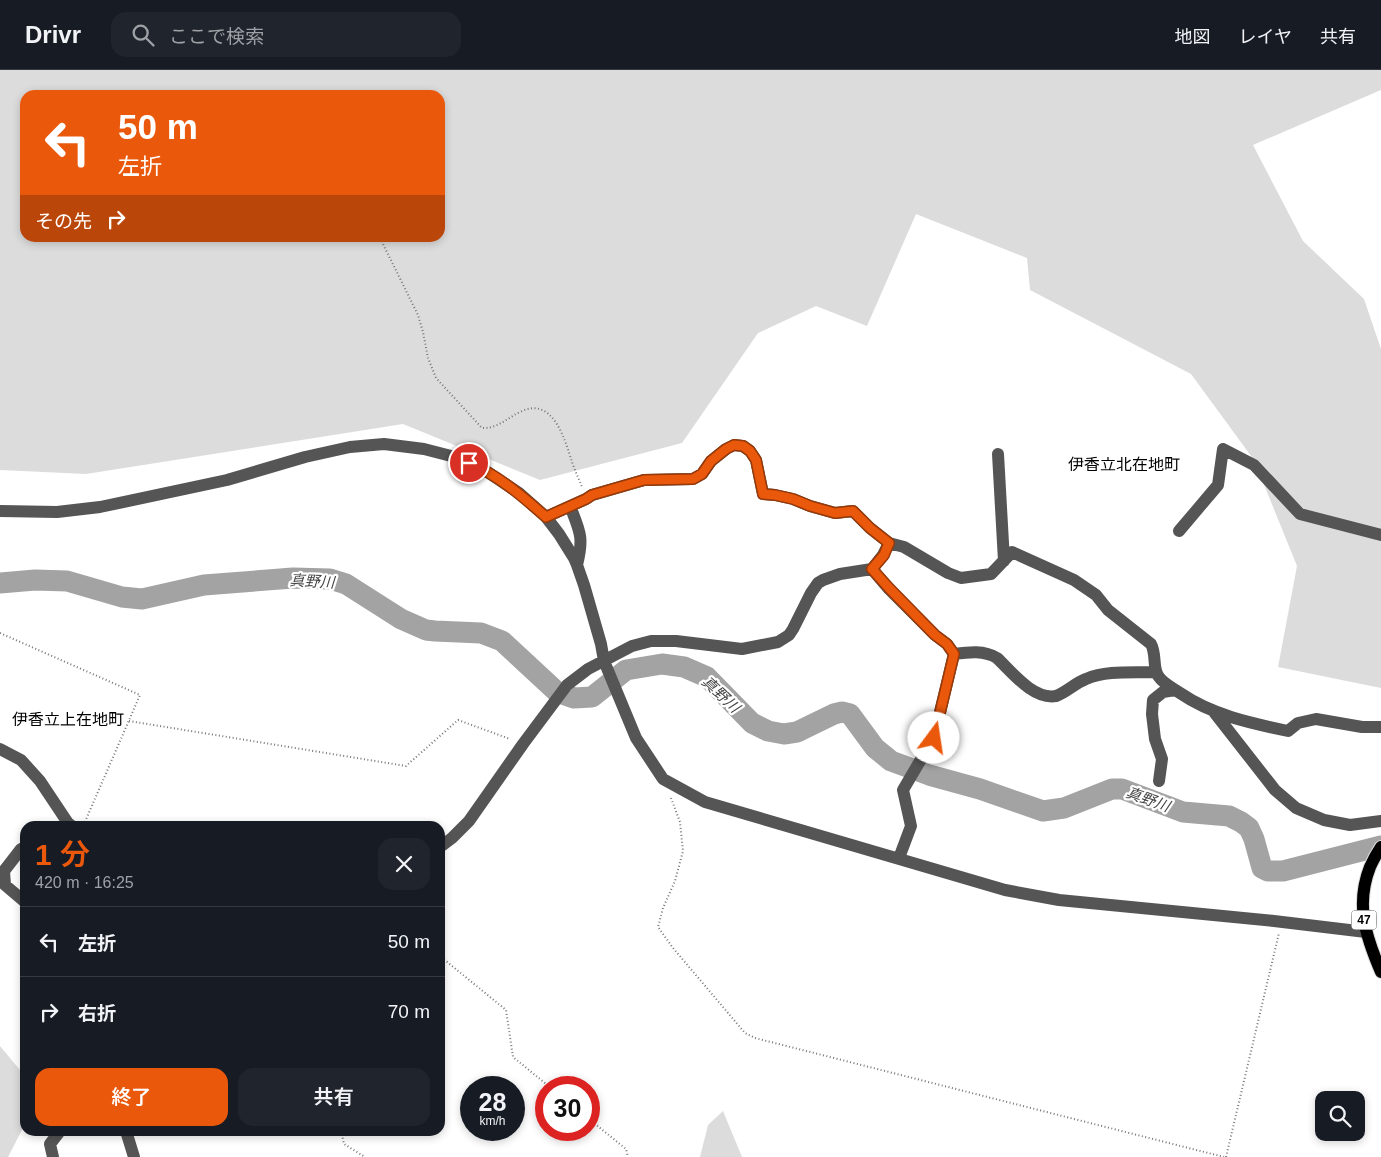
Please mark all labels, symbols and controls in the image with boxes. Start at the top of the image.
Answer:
search box [111,12,461,57]
text: Drivr [25,21,81,48]
icon: search [129,21,157,49]
text: ここで検索 [169,26,264,47]
text: 地図 [1175,27,1211,47]
text: レイヤ [1239,27,1292,47]
text: 共有 [1320,27,1356,47]
text: 50 m [118,107,198,146]
icon: left [35,110,100,175]
text: 左折 [118,154,162,179]
icon: right [102,205,130,233]
text: その先 [35,211,92,232]
pin [448,442,490,484]
icon: arrive [455,449,483,477]
district label: 伊香立北在地町 [1068,456,1180,473]
water label: 真野川 [289,571,337,591]
water label: 真野川 [699,672,745,717]
district label: 伊香立上在地町 [12,711,124,728]
position arrow [907,711,959,763]
water label: 真野川 [1124,783,1174,815]
text: 1 分 [35,838,90,871]
button: close [378,838,430,890]
text: 420 m · 16:25 [35,874,134,891]
road number: 47 [1352,910,1376,930]
icon: left [35,928,63,956]
text: 50 m [388,931,430,952]
text: 左折 [78,933,116,954]
icon: right [35,998,63,1026]
text: 70 m [388,1001,430,1022]
text: 右折 [78,1003,116,1024]
button: 終了 [35,1068,228,1126]
button: 共有 [238,1068,430,1126]
speed limit sign: 30 [535,1076,600,1141]
text: 28 [479,1088,506,1116]
map controls [1315,1091,1365,1141]
button: search [1315,1091,1365,1141]
text: km/h [479,1114,506,1128]

